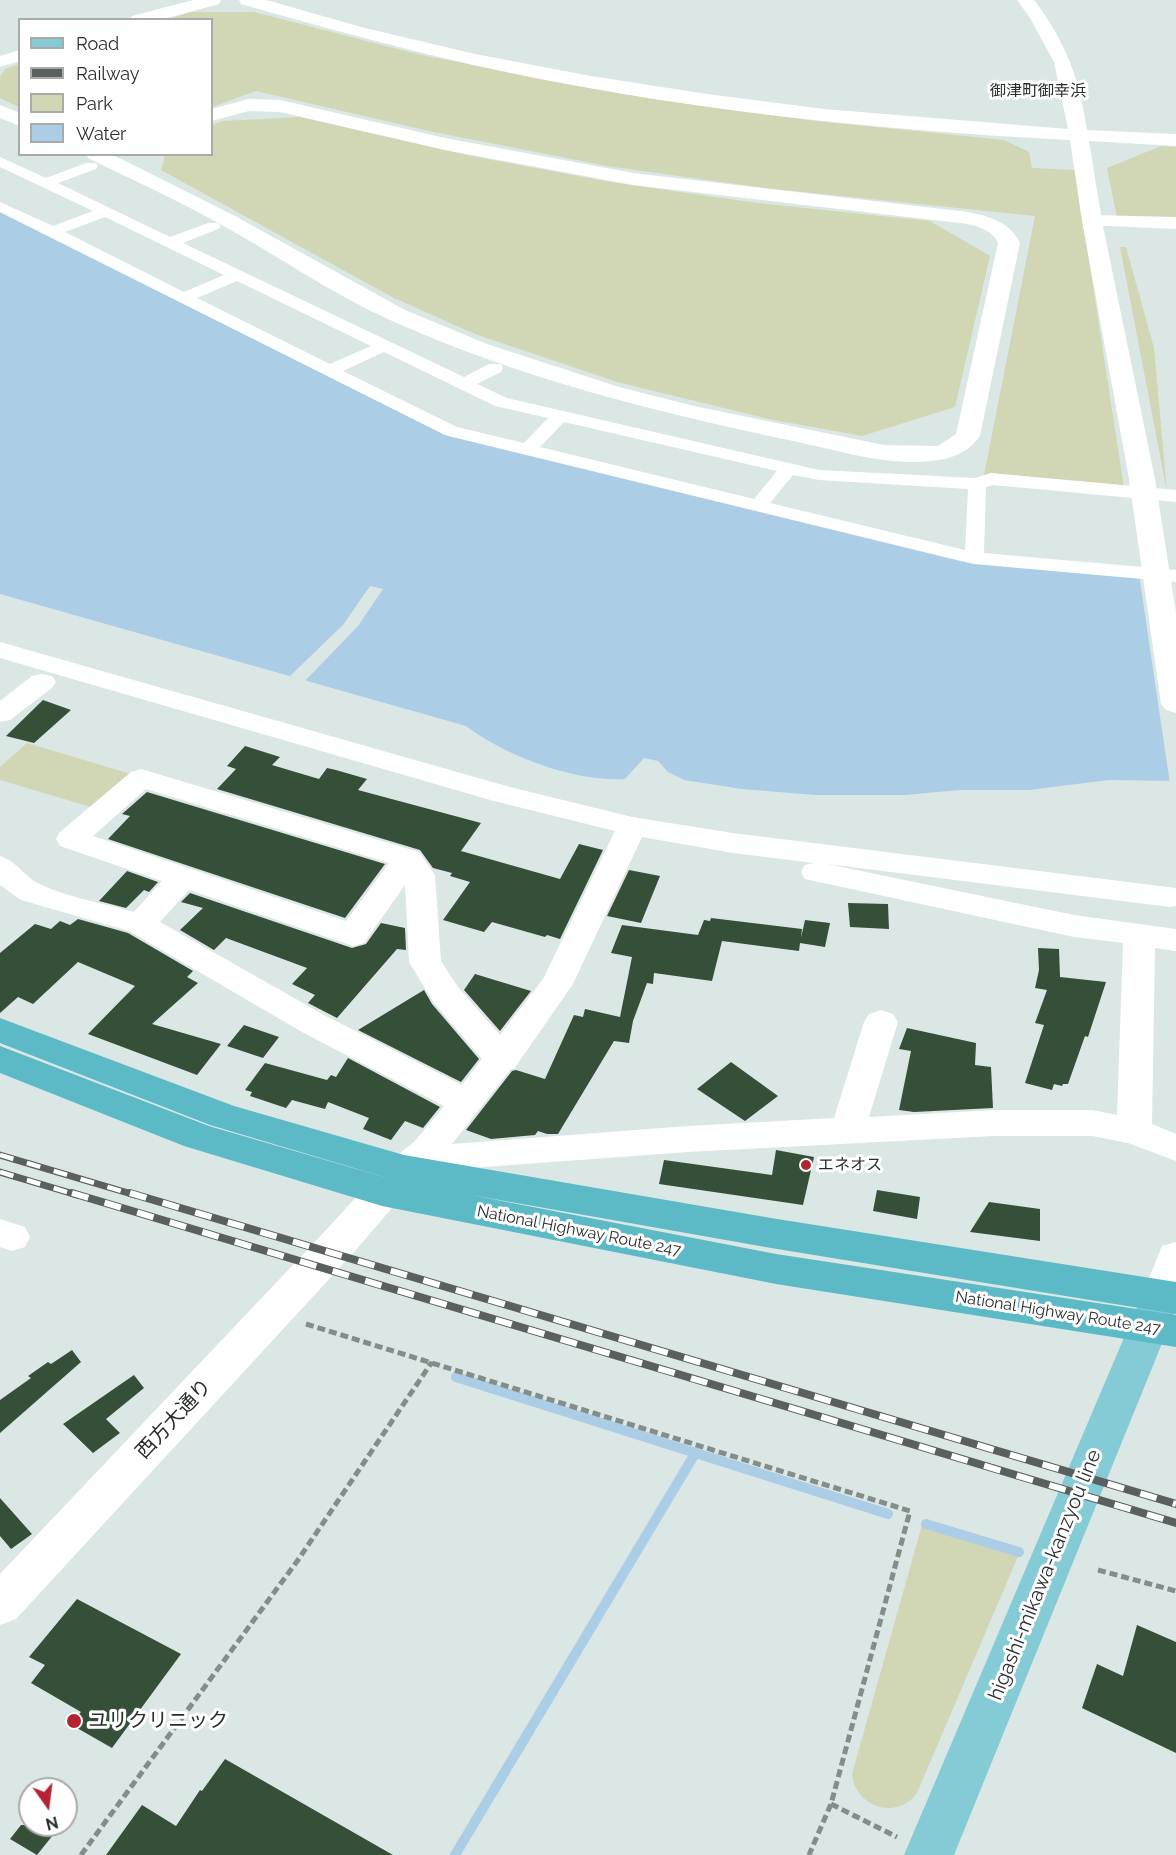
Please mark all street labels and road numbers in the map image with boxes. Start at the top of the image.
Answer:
street label: National Highway Route 247 [475,1202,683,1260]
street label: National Highway Route 247 [954,1287,1162,1339]
street label: 西方大通り [131,1374,217,1464]
street label: higashi-mikawa-kanzyou line [984,1446,1106,1704]

